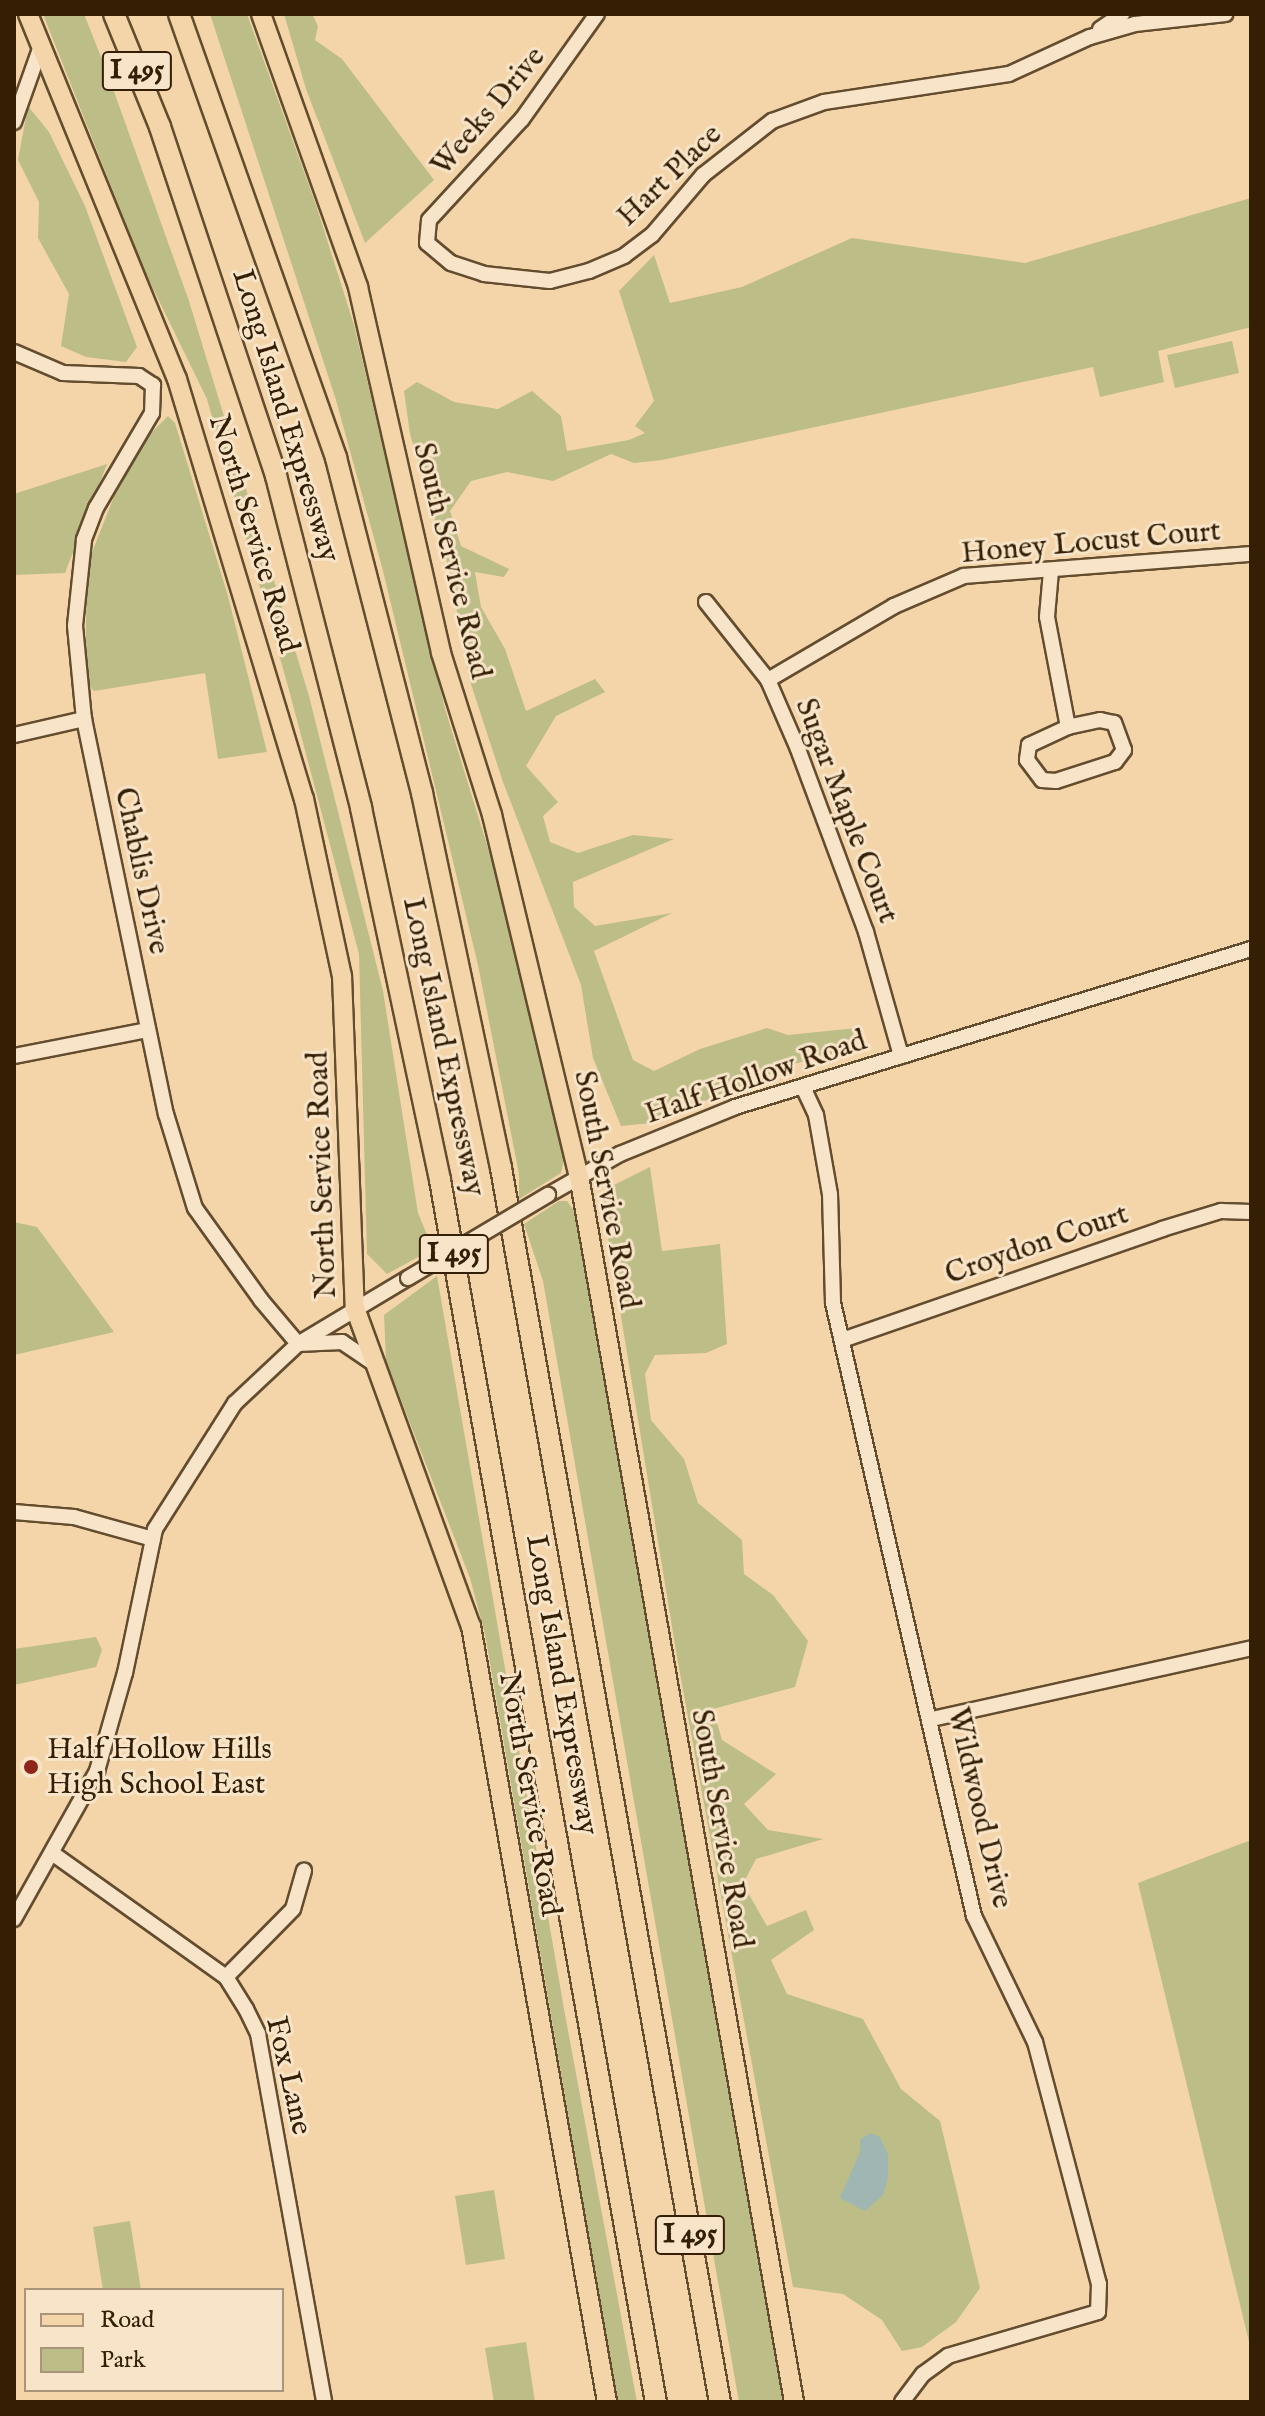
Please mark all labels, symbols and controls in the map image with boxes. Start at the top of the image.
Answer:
street label: Weeks Drive [425,40,553,184]
road number: I 495 [101,47,173,95]
street label: Hart Place [610,117,730,235]
street label: Long Island Expressway [223,265,347,567]
street label: North Service Road [200,410,306,658]
street label: South Service Road [404,439,498,683]
street label: Honey Locust Court [960,514,1222,572]
street label: Sugar Maple Court [787,694,905,928]
street label: Chablis Drive [106,784,176,958]
street label: Long Island Expressway [394,894,492,1200]
street label: Half Hollow Road [641,1023,871,1133]
street label: North Service Road [301,1051,345,1299]
street label: South Service Road [565,1068,647,1312]
street label: Croydon Court [941,1197,1133,1293]
road number: I 495 [418,1230,490,1278]
street label: Long Island Expressway [517,1532,605,1838]
street label: North Service Road [490,1669,568,1919]
street label: Wildwood Drive [938,1704,1020,1912]
street label: South Service Road [682,1707,760,1951]
place label: Half Hollow Hills High School East [47,1732,272,1802]
marker: Half Hollow Hills High School East [22,1758,40,1776]
street label: Fox Lane [257,2014,319,2138]
road number: I 495 [654,2211,726,2259]
legend [24,2288,284,2392]
text: Road [100,2305,154,2336]
text: Park [100,2345,146,2376]

